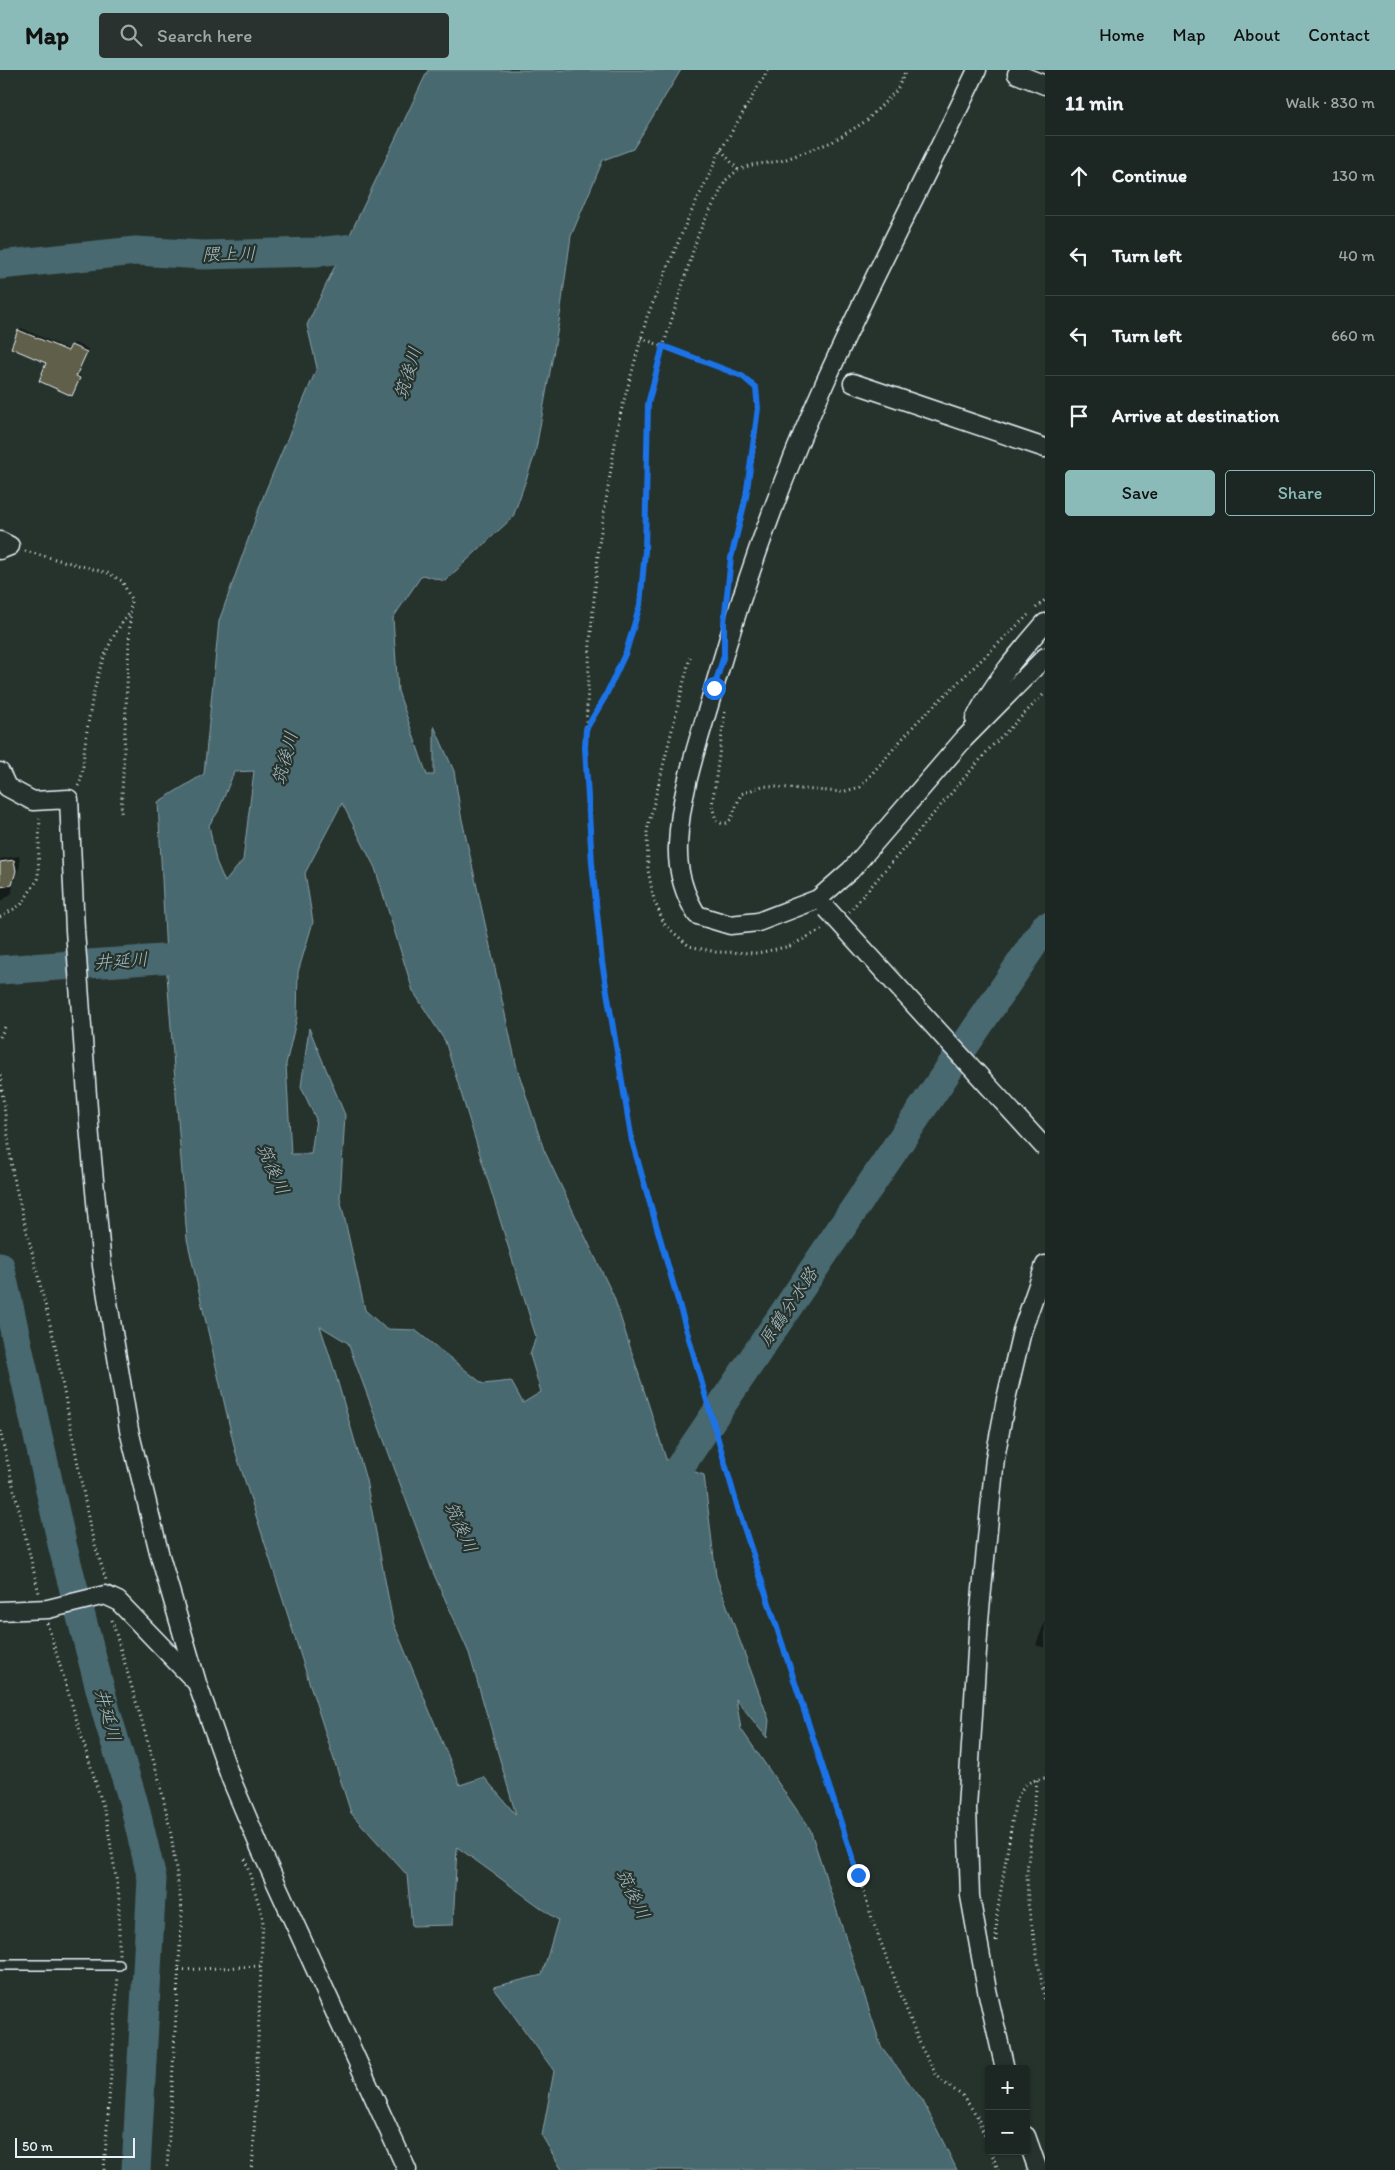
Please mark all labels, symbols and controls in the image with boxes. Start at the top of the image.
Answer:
search box [99,13,449,58]
text: Map [25,21,69,50]
icon: search [117,21,145,49]
text: Search here [157,24,252,47]
text: Home [1099,24,1145,46]
text: Map [1173,24,1206,46]
text: About [1234,24,1280,46]
text: Contact [1308,24,1370,46]
text: 11 min [1065,90,1123,115]
text: Walk · 830 m [1285,93,1375,112]
icon: ahead [1065,162,1093,190]
text: Continue [1112,164,1187,187]
text: 130 m [1332,166,1375,185]
icon: left [1065,242,1093,270]
water label: 隈上川 [202,243,256,265]
text: Turn left [1112,244,1182,267]
text: 40 m [1338,246,1375,265]
icon: left [1065,322,1093,350]
text: Turn left [1112,324,1182,347]
text: 660 m [1331,326,1375,345]
water label: 筑後川 [390,344,426,402]
icon: arrive [1065,402,1093,430]
text: Arrive at destination [1112,404,1279,427]
button: Save [1065,470,1215,516]
button: Share [1225,470,1375,516]
route start [703,677,726,700]
water label: 筑後川 [267,729,303,787]
water label: 井延川 [93,948,149,974]
water label: 筑後川 [252,1140,294,1198]
water label: 原鶴分水路 [754,1263,823,1350]
water label: 筑後川 [440,1498,482,1556]
water label: 井延川 [90,1686,126,1744]
route end [847,1864,870,1887]
water label: 筑後川 [611,1865,655,1923]
map controls [985,2065,1030,2155]
button: + [985,2065,1030,2110]
button: − [985,2110,1030,2155]
scale bar [15,2135,135,2158]
text: 50 m [22,2138,53,2155]

